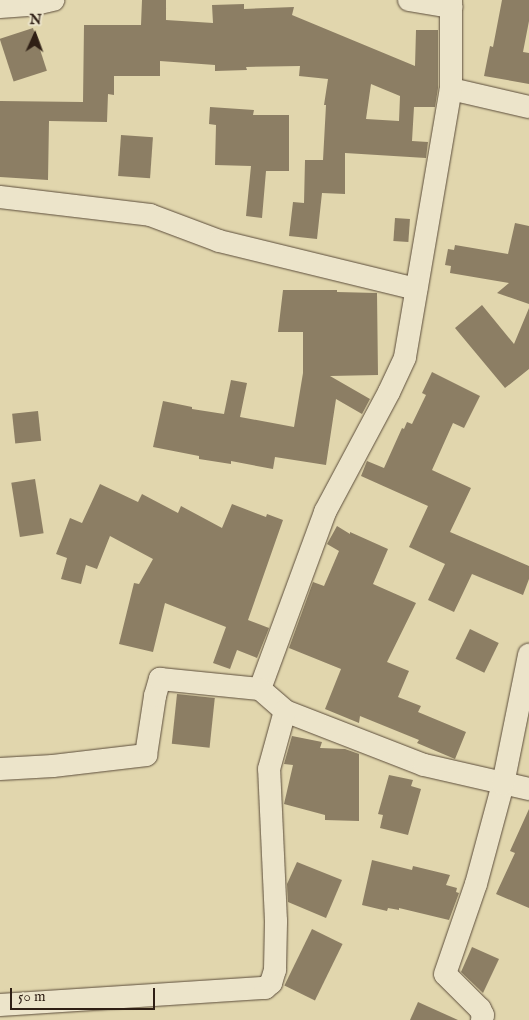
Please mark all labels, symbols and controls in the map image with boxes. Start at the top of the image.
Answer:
north arrow [10,10,60,60]
text: N [29,11,42,29]
scale bar [12,978,158,1010]
text: 50 m [18,987,46,1006]

